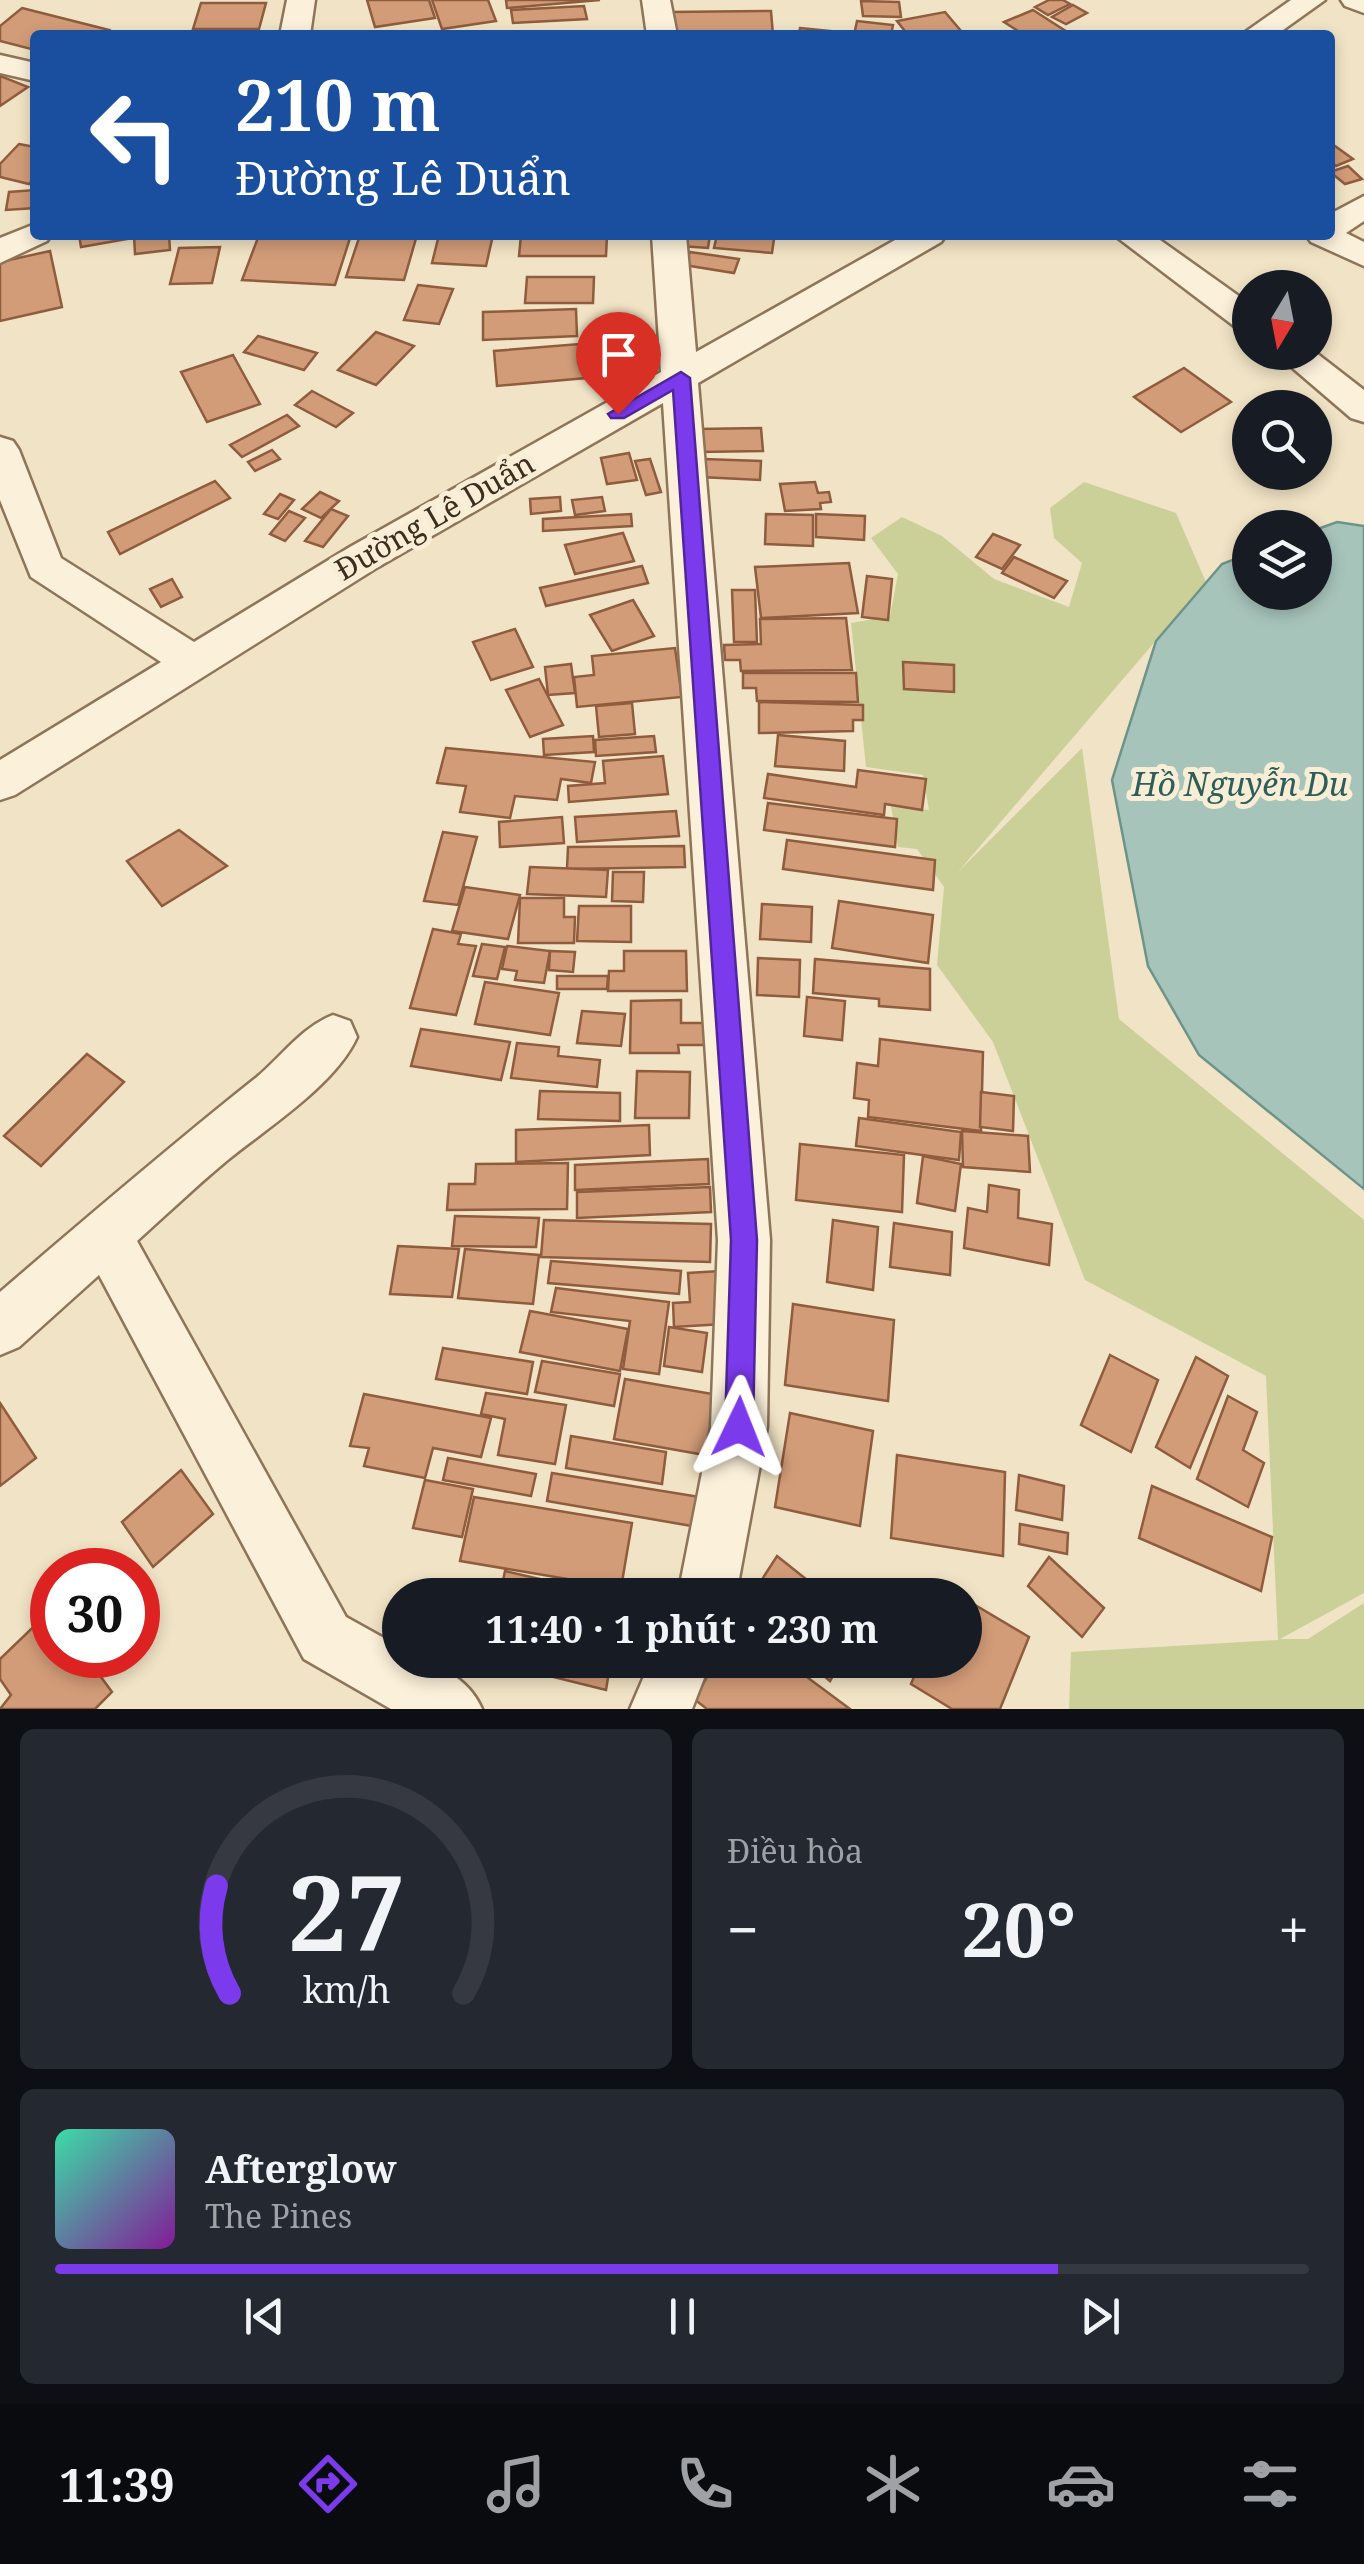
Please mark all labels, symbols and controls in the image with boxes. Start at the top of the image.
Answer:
text: 210 m [235,56,441,152]
icon: left [70,70,200,200]
text: Đường Lê Duẩn [235,147,571,208]
north arrow [1232,270,1332,370]
map controls [1232,270,1332,610]
pin [576,312,661,415]
icon: arrive [591,327,646,382]
button: search [1232,390,1332,490]
street label: Đường Lê Duẩn [327,442,541,589]
button: layers [1232,510,1332,610]
water label: Hồ Nguyễn Du [1131,762,1348,805]
position arrow [687,1375,791,1479]
speed limit sign: 30 [30,1548,160,1678]
text: 11:40 · 1 phút · 230 m [486,1602,879,1654]
text: Điều hòa [727,1829,863,1872]
text: 27 [287,1840,405,1981]
text: 20° [961,1877,1076,1979]
text: − [727,1891,759,1966]
text: + [1278,1891,1309,1966]
text: km/h [302,1965,390,2013]
text: Afterglow [205,2142,397,2194]
text: The Pines [205,2194,352,2237]
icon: previous [237,2289,292,2344]
icon: pause [655,2289,710,2344]
icon: next [1073,2289,1128,2344]
icon: directions [293,2449,363,2519]
icon: music [481,2449,551,2519]
icon: phone [670,2449,740,2519]
icon: climate [858,2449,928,2519]
icon: car [1046,2449,1116,2519]
icon: filters [1235,2449,1305,2519]
text: 11:39 [59,2454,175,2515]

